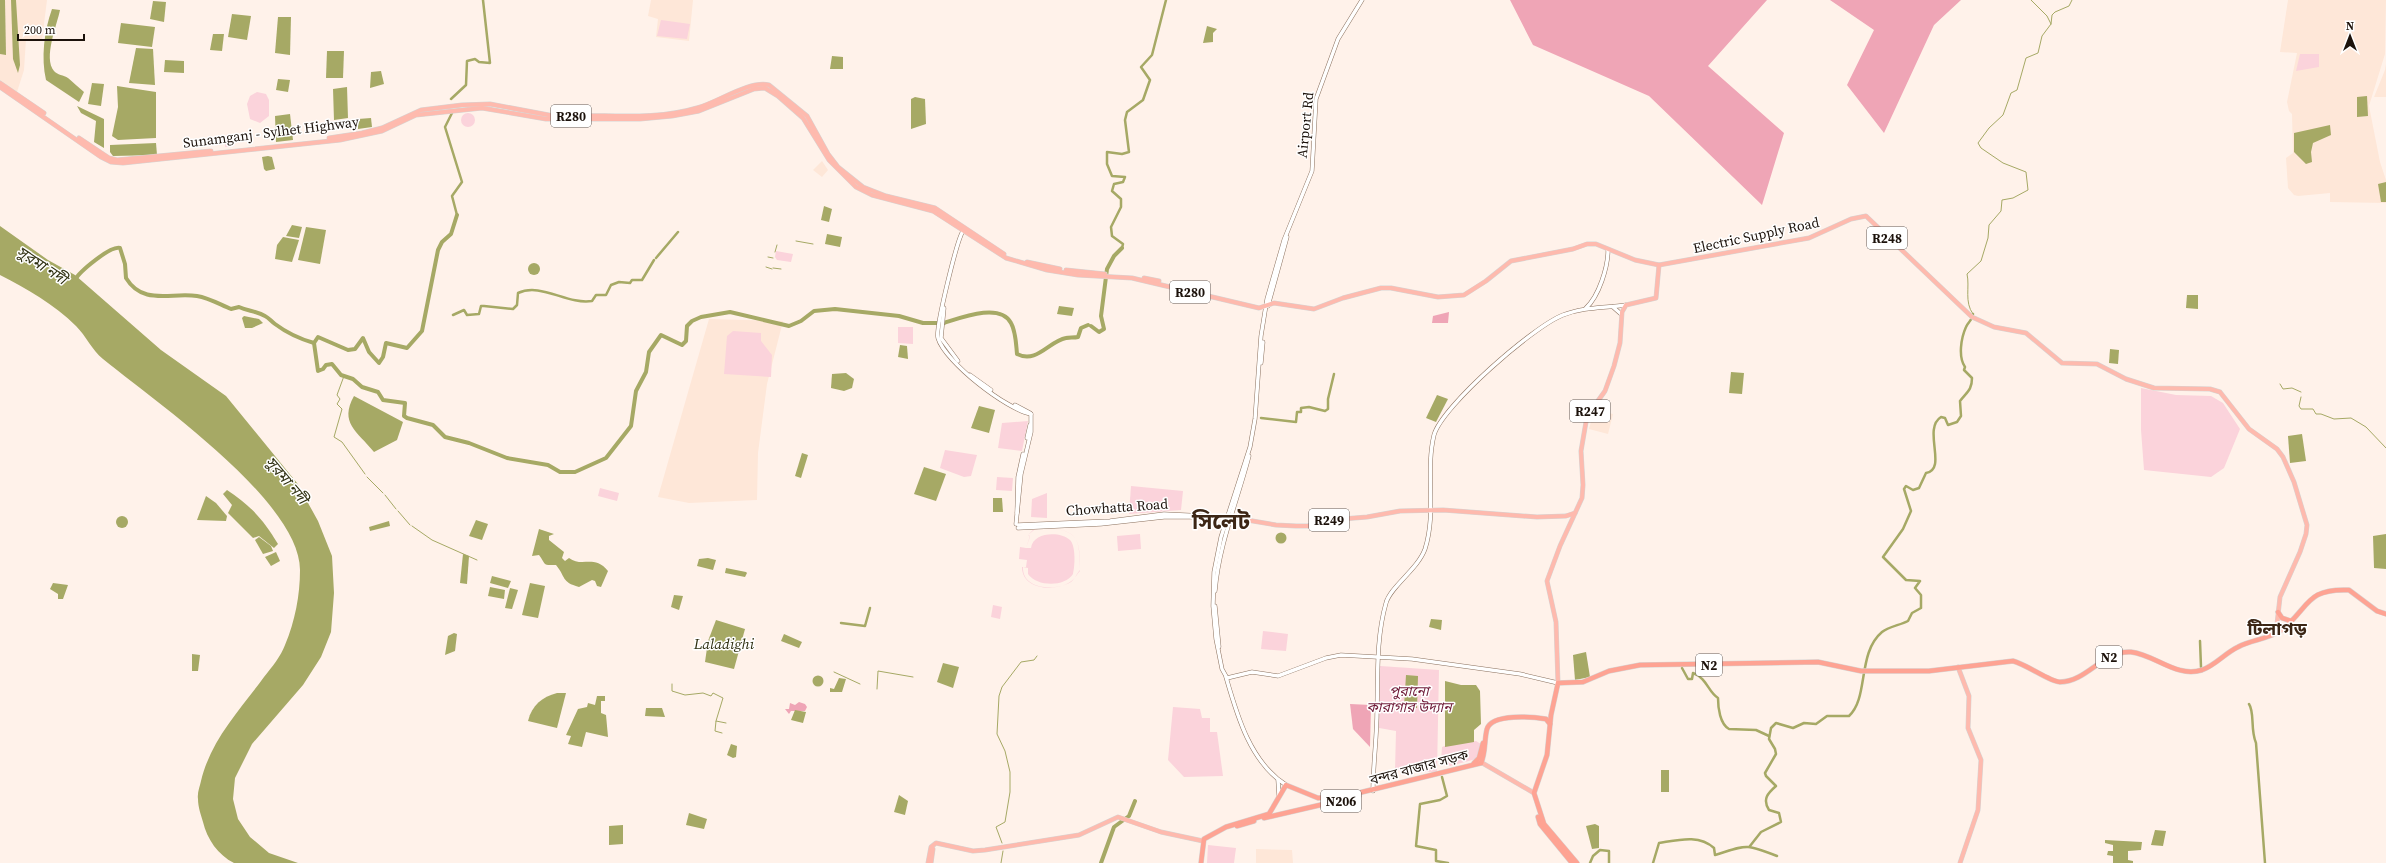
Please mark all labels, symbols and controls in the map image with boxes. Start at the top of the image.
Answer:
scale bar [18,16,84,42]
north arrow [2330,16,2370,56]
text: N [2346,19,2354,34]
text: 200 m [24,22,56,38]
street label: Airport Rd [1292,91,1318,159]
road number: R280 [551,105,591,127]
street label: Sunamganj - Sylhet Highway [182,111,361,153]
street label: Electric Supply Road [1691,212,1821,258]
road number: R248 [1867,227,1907,249]
water label: সুরমা নদী [13,241,74,291]
road number: R280 [1170,281,1210,303]
road number: R247 [1570,400,1610,422]
water label: সুরমা নদী [261,452,315,511]
street label: Chowhatta Road [1065,493,1169,521]
district label: সিলেট [1191,506,1251,536]
road number: R249 [1309,509,1349,531]
district label: টিলাগড় [2246,616,2308,641]
water label: Laladighi [693,633,755,654]
road number: N2 [2096,646,2122,668]
road number: N2 [1696,654,1722,676]
park label: পুরানো কারাগার উদ্যান [1366,681,1454,717]
street label: বন্দর বাজার সড়ক [1367,744,1471,790]
road number: N206 [1321,790,1361,812]

